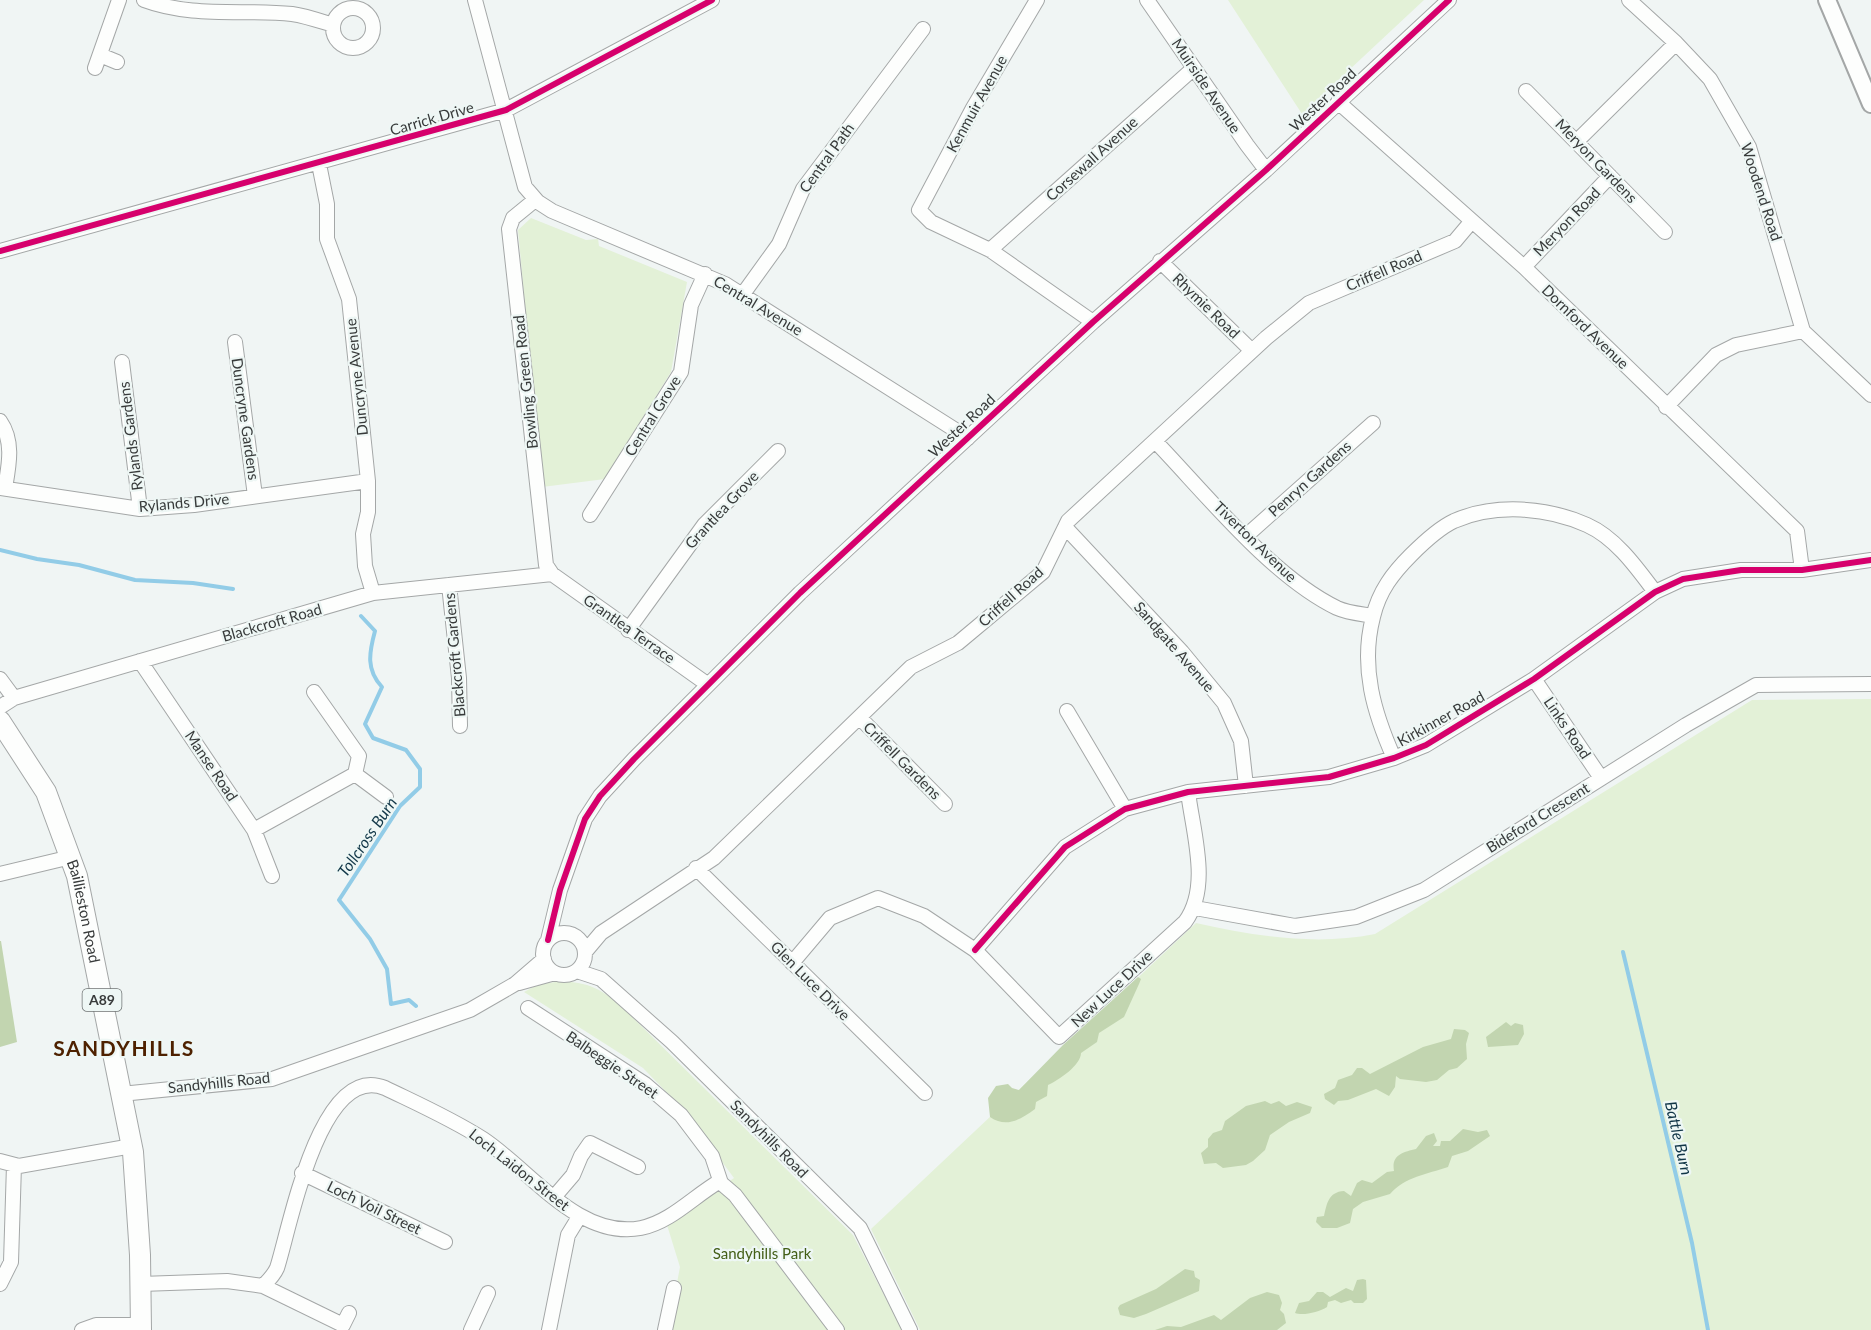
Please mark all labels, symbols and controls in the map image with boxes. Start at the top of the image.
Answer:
street label: Muirside Avenue [1168,35,1245,136]
street label: Kenmuir Avenue [942,52,1010,155]
street label: Wester Road [1285,64,1359,135]
street label: Carrick Drive [388,97,476,139]
street label: Corsewall Avenue [1042,112,1141,204]
street label: Meryon Gardens [1552,114,1641,206]
street label: Central Path [795,119,857,196]
street label: Woodend Road [1738,140,1786,243]
street label: Meryon Road [1529,183,1604,259]
street label: Criffell Road [1343,246,1424,294]
street label: Rhymie Road [1169,269,1244,342]
street label: Central Avenue [711,271,806,339]
street label: Dornford Avenue [1539,280,1633,372]
street label: Bowling Green Road [509,314,541,450]
street label: Duncryne Avenue [341,318,371,437]
street label: Duncryne Gardens [229,357,263,481]
street label: Central Grove [620,372,684,459]
street label: Rylands Gardens [114,381,146,492]
street label: Wester Road [924,390,998,461]
street label: Penryn Gardens [1264,436,1354,520]
street label: Grantlea Grove [681,467,762,552]
street label: Rylands Drive [138,489,230,515]
street label: Tiverton Avenue [1210,497,1301,586]
street label: Criffell Road [974,563,1046,630]
street label: Grantlea Terrace [580,590,679,666]
street label: Blackcroft Gardens [440,592,468,718]
street label: Sandgate Avenue [1131,598,1219,695]
street label: Blackcroft Road [220,599,324,645]
street label: Kirkinner Road [1394,687,1487,750]
street label: Links Road [1541,693,1595,762]
street label: Criffell Gardens [860,718,945,803]
street label: Manse Road [182,727,242,804]
street label: Bideford Crescent [1482,778,1593,856]
water label: Tollcross Burn [333,793,400,880]
street label: Baillieston Road [64,857,104,964]
street label: Glen Luce Drive [767,937,854,1024]
street label: New Luce Drive [1067,946,1156,1031]
road number: A89 [82,989,122,1011]
street label: Balbeggie Street [563,1027,663,1102]
district label: SANDYHILLS [53,1035,195,1060]
street label: Sandyhills Road [167,1068,271,1096]
street label: Sandyhills Road [727,1096,812,1181]
water label: Battle Burn [1662,1099,1697,1177]
street label: Loch Laidon Street [466,1124,574,1214]
street label: Loch Voil Street [324,1177,425,1238]
park label: Sandyhills Park [713,1244,812,1262]

